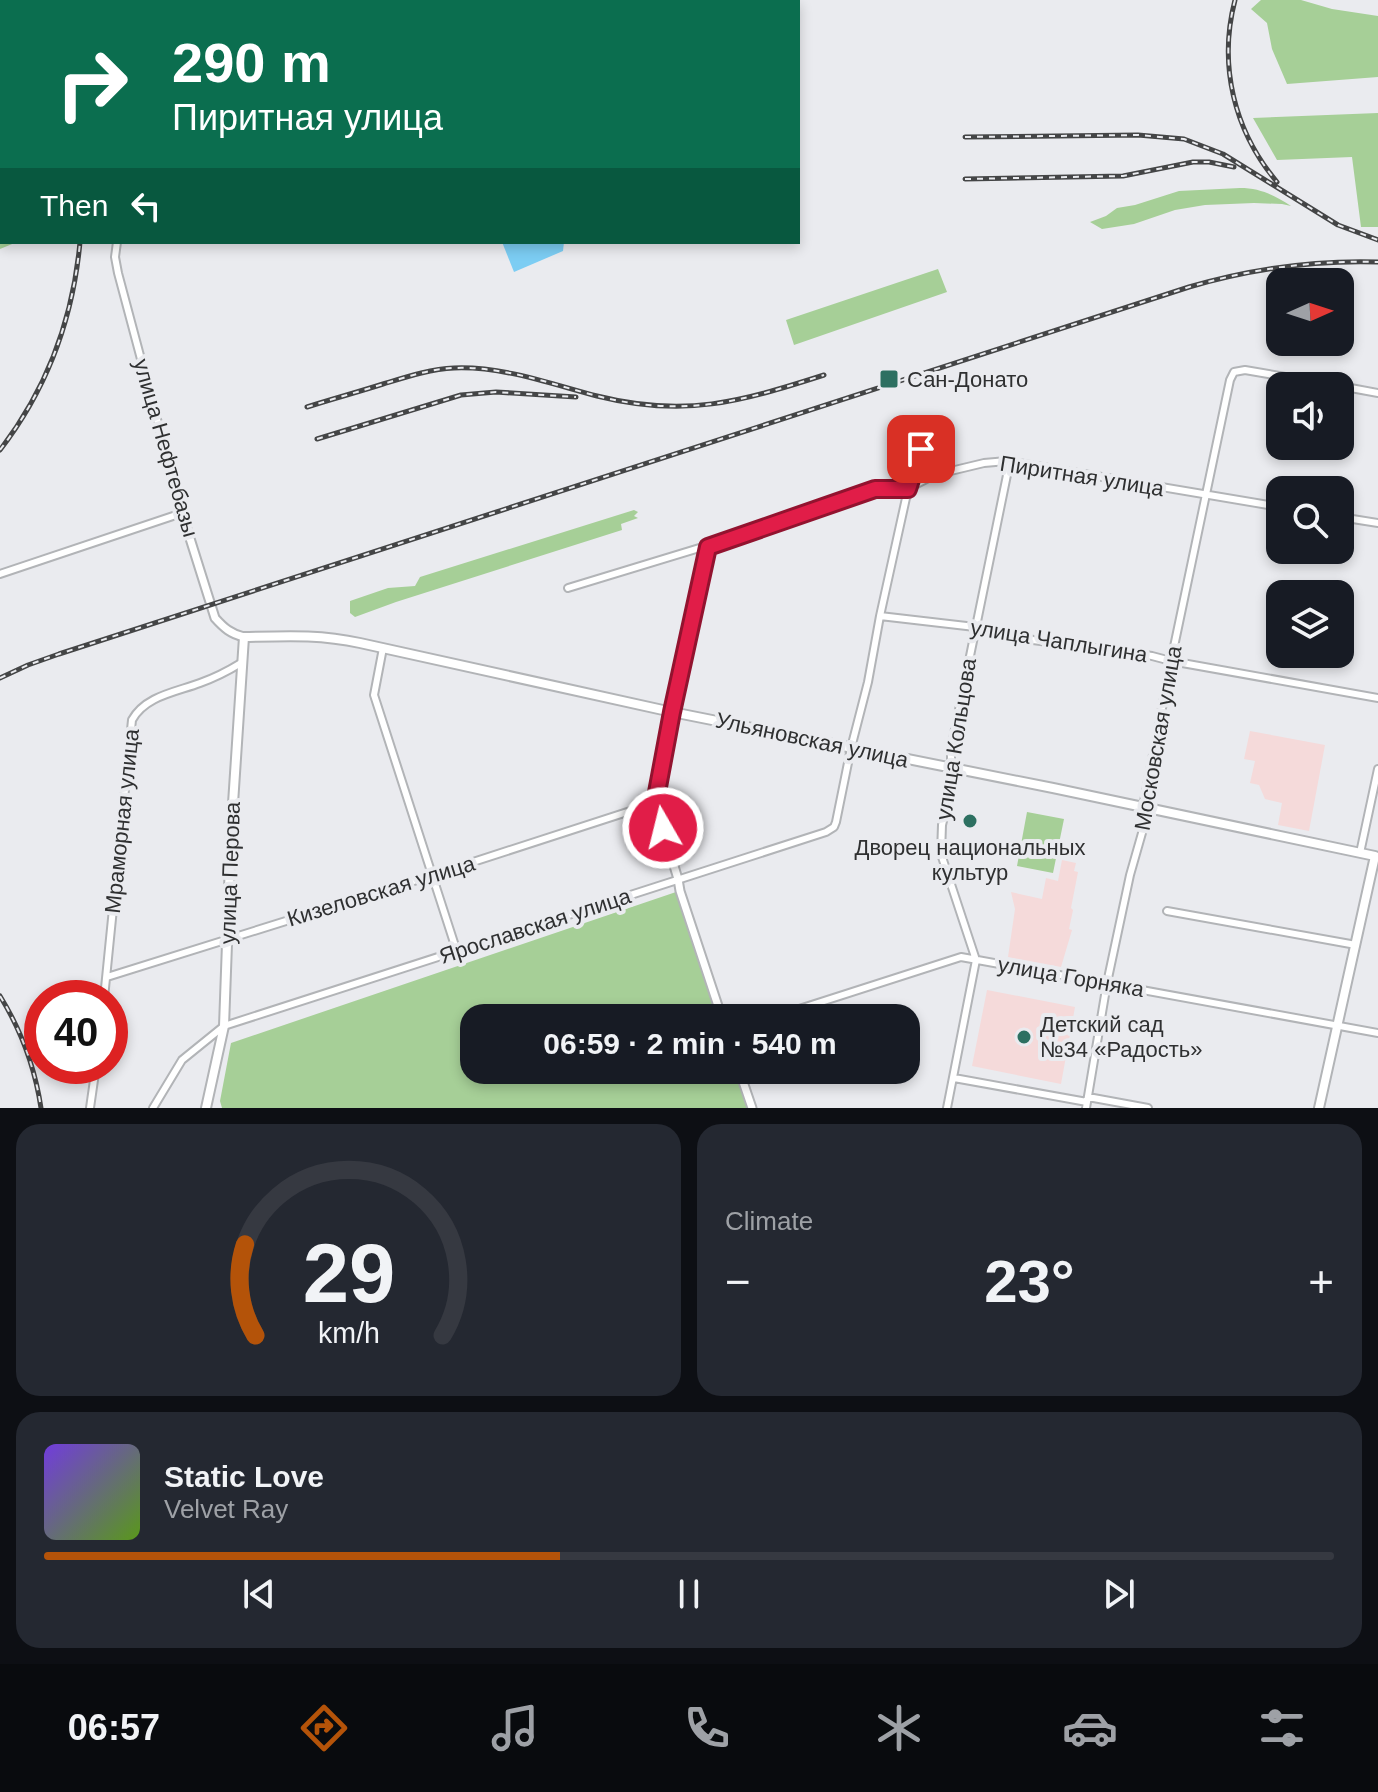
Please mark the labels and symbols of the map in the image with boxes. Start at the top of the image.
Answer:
north arrow [1266,268,1354,356]
street label: улица Нефтебазы [129,356,203,540]
place label: Сан-Донато [907,367,1028,392]
marker: Сан-Донато [878,368,900,390]
pin [887,415,955,483]
street label: Пиритная улица [998,451,1166,501]
street label: улица Чаплыгина [969,615,1150,667]
street label: Московская улица [1129,643,1187,832]
street label: улица Кольцова [931,655,981,822]
street label: Ульяновская улица [713,707,911,773]
street label: Мраморная улица [100,727,144,914]
position arrow [621,786,705,870]
street label: улица Перова [215,800,245,945]
marker: Дворец национальных культур [961,812,979,830]
place label: Дворец национальных культур [855,835,1085,885]
street label: Кизеловская улица [284,850,479,931]
street label: Ярославская улица [436,883,635,969]
street label: улица Горняка [996,952,1147,1002]
speed limit sign: 40 [24,980,128,1084]
place label: Детский сад №34 «Радость» [1040,1012,1202,1062]
marker: Детский сад №34 «Радость» [1015,1028,1033,1046]

